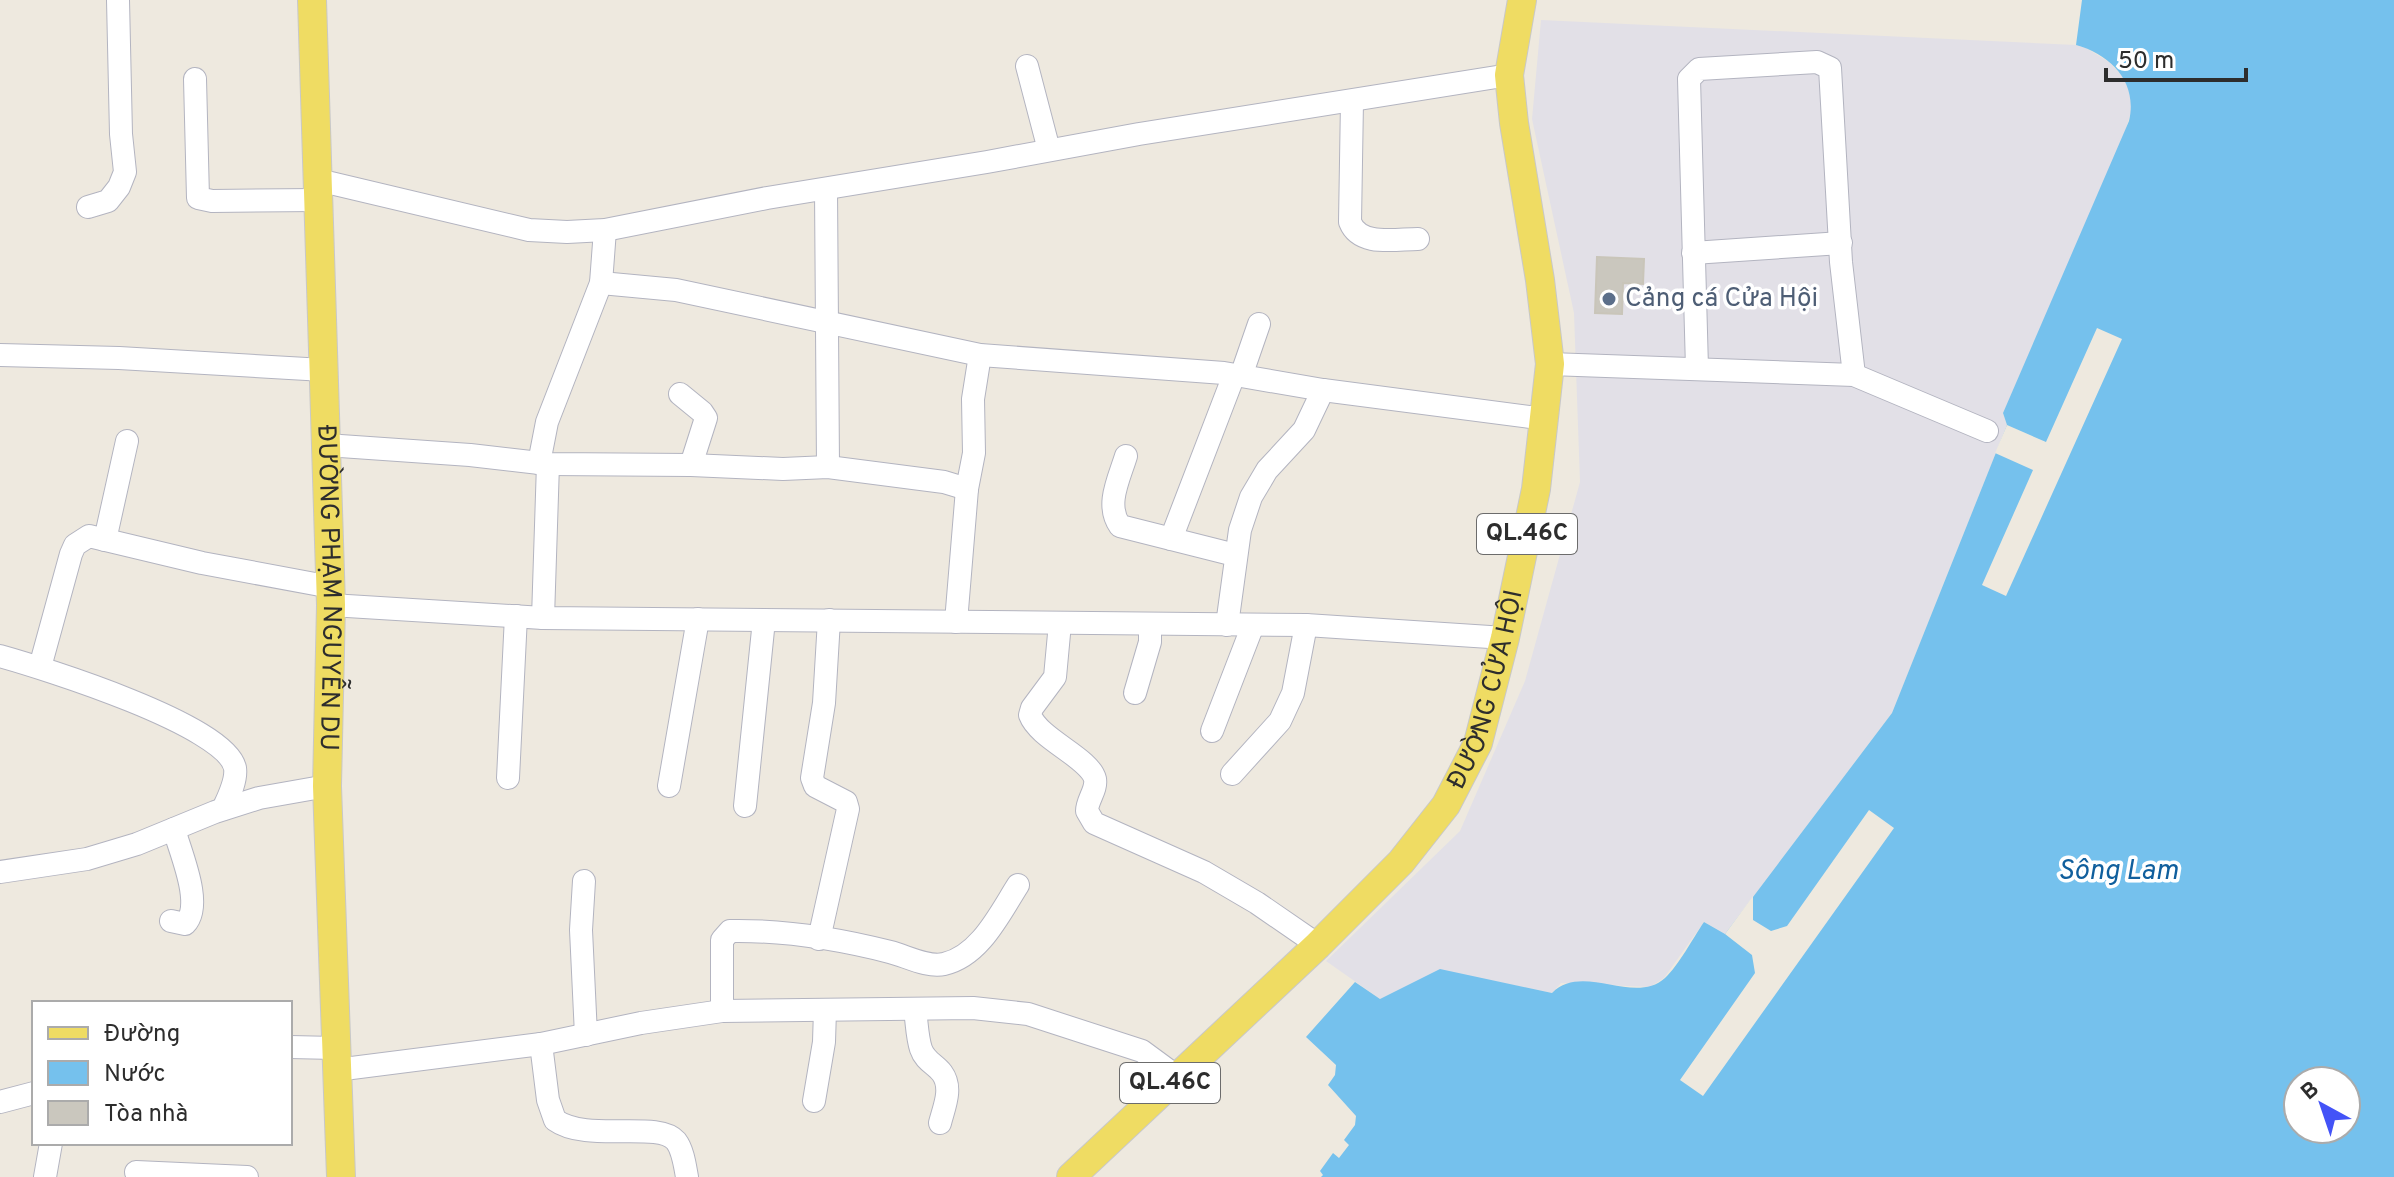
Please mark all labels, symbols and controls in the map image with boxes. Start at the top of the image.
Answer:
scale bar [2106,32,2246,82]
text: 50 m [2118,47,2174,77]
place label: Cảng cá Cửa Hội [1625,283,1818,316]
marker: Cảng cá Cửa Hội [1600,290,1618,308]
street label: ĐƯỜNG PHẠM NGUYỄN DU [309,424,353,751]
road number: QL.46C [1477,514,1577,554]
street label: ĐƯỜNG CỬA HỘI [1440,587,1531,795]
water label: Sông Lam [2058,854,2178,890]
legend [32,1001,292,1145]
text: Đường [104,1020,180,1050]
text: Nước [104,1060,166,1090]
road number: QL.46C [1120,1063,1220,1103]
north arrow [2282,1065,2362,1145]
text: B [2296,1076,2325,1107]
text: Tòa nhà [104,1100,188,1130]

